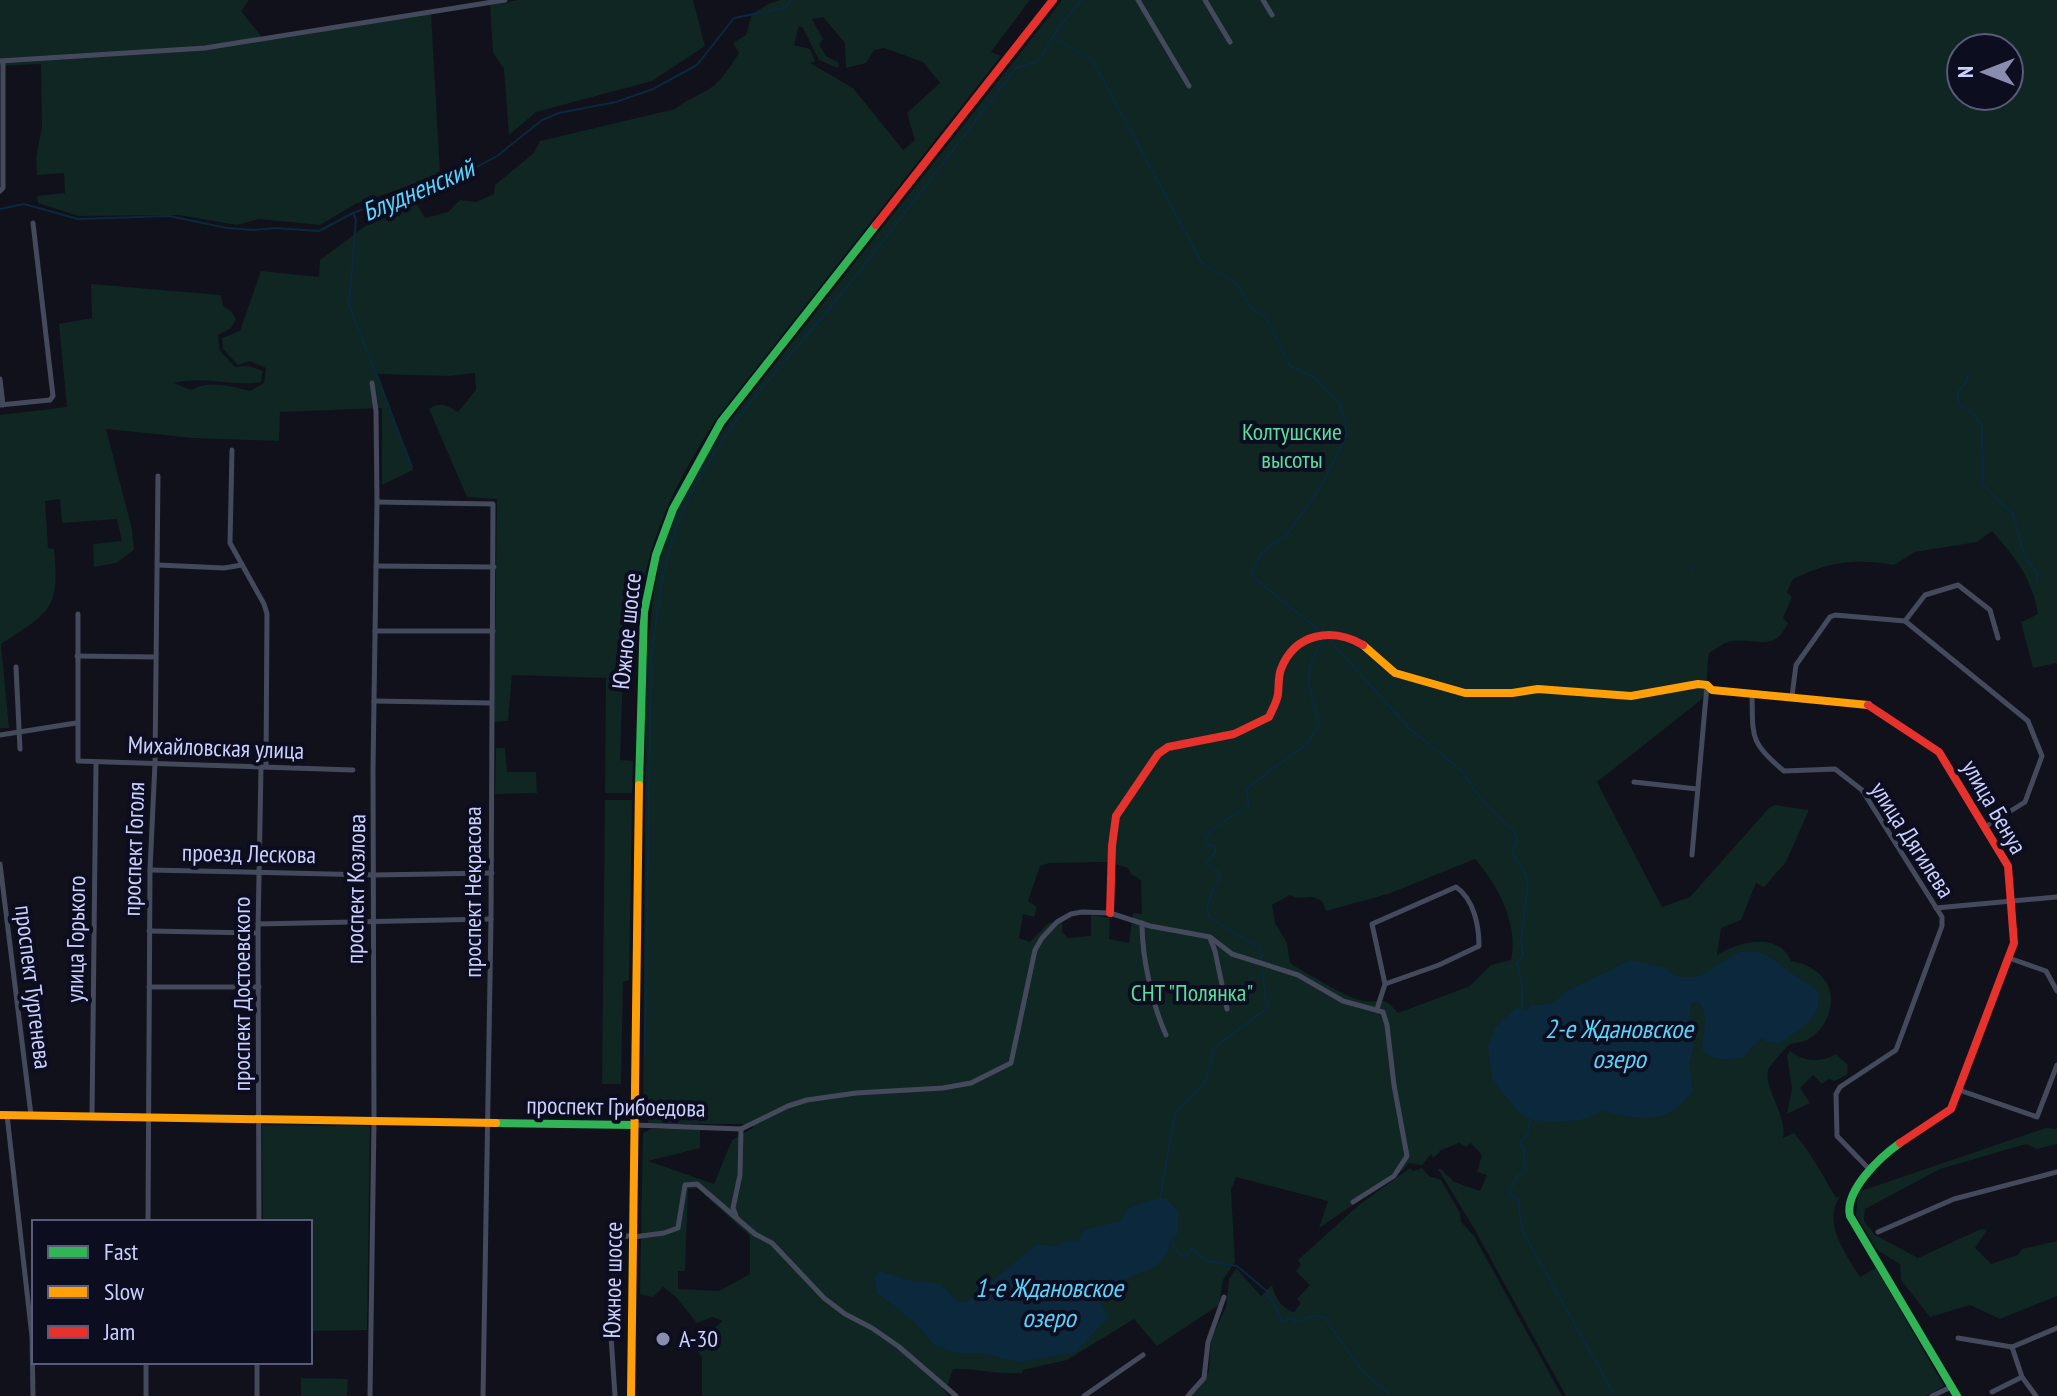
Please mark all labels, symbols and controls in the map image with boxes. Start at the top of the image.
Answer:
north arrow [1945,32,2025,112]
text: N [1951,66,1979,78]
water label: Блудненский [357,150,481,228]
park label: Колтушские высоты [1242,416,1342,475]
street label: Южное шоссе [605,571,648,691]
street label: Михайловская улица [127,729,305,766]
street label: улица Бенуа [1955,754,2034,860]
street label: улица Дягилева [1863,776,1962,904]
street label: проспект Гоголя [116,781,151,917]
street label: проспект Некрасова [457,806,488,978]
street label: проспект Козлова [339,814,372,964]
street label: проезд Лескова [182,837,316,870]
street label: улица Горького [59,875,92,1003]
street label: проспект Достоевского [226,897,257,1091]
street label: проспект Тургенева [8,903,59,1071]
park label: СНТ "Полянка" [1131,977,1253,1008]
water label: 2-е Ждановское озеро [1545,1012,1695,1075]
street label: проспект Грибоедова [526,1089,706,1124]
legend [32,1220,312,1364]
street label: Южное шоссе [596,1221,629,1339]
text: Fast [104,1236,139,1267]
water label: 1-е Ждановское озеро [975,1271,1125,1334]
text: Slow [104,1276,145,1307]
text: Jam [103,1316,135,1347]
place label: А-30 [679,1323,718,1354]
marker: А-30 [654,1330,672,1348]

